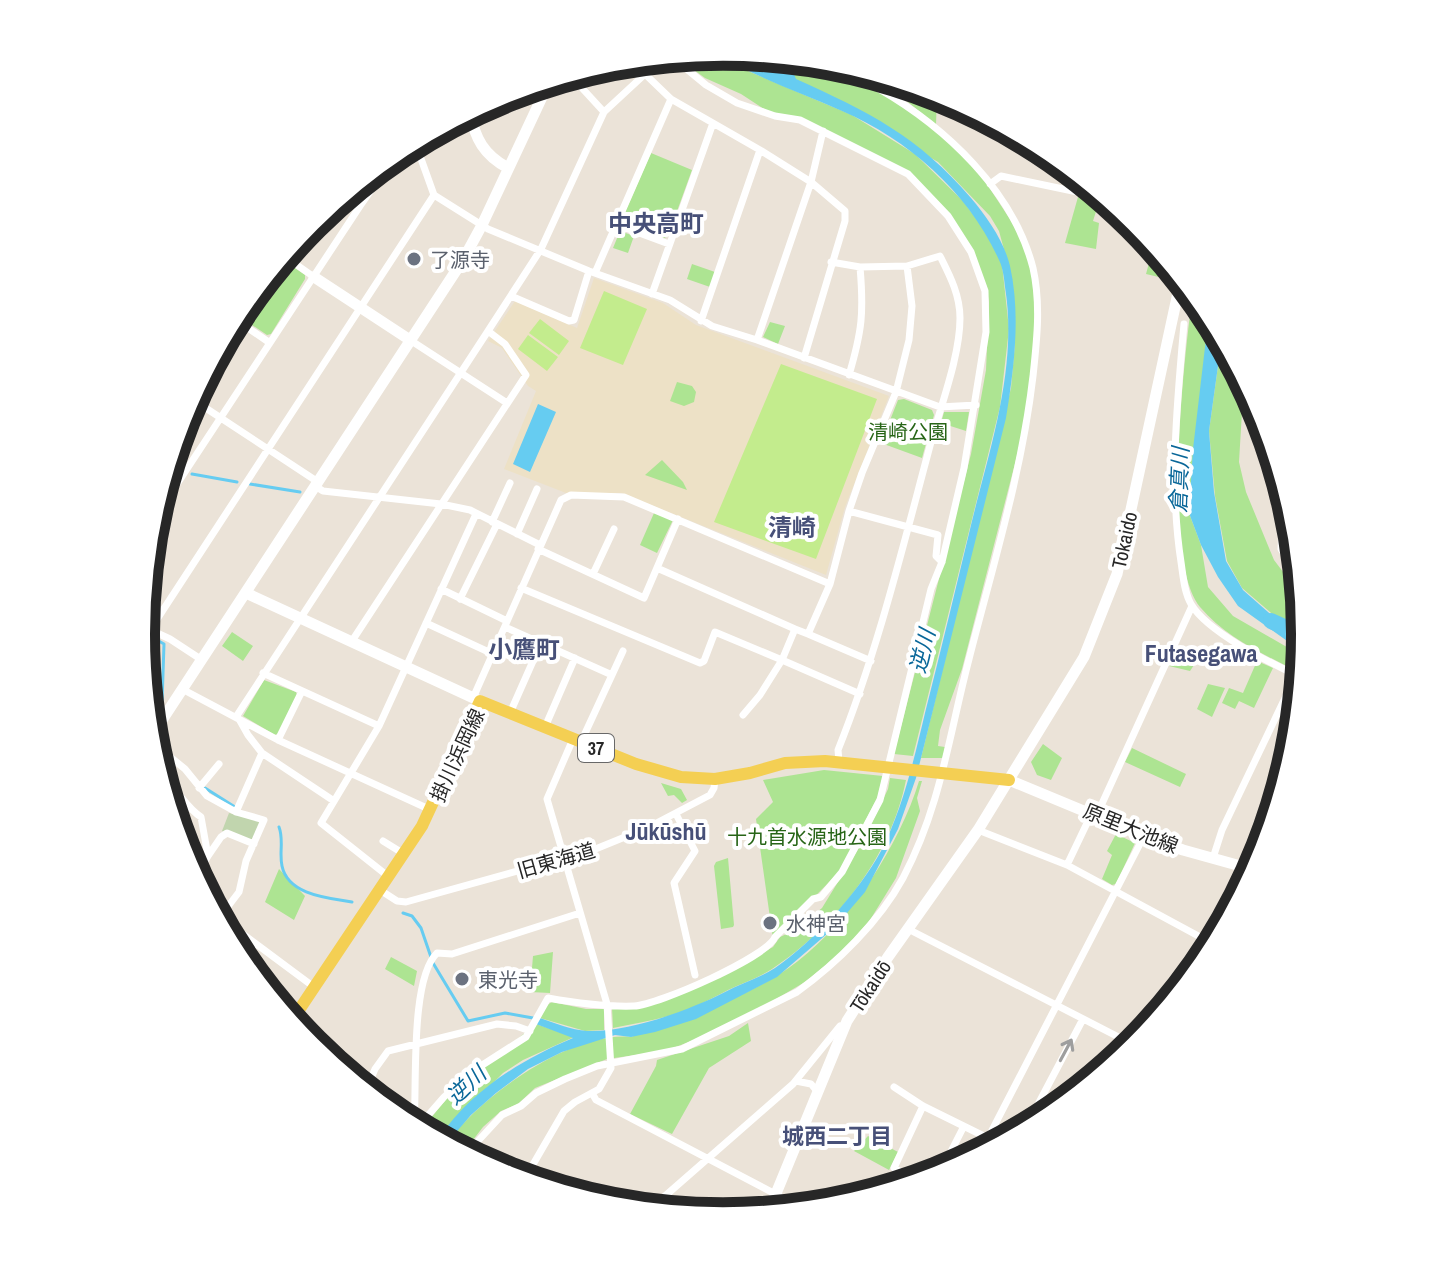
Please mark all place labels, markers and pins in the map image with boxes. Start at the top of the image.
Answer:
place label: 了源寺 [430,246,490,273]
marker: 了源寺 [405,250,423,268]
place label: 水神宮 [786,910,846,937]
marker: 水神宮 [761,914,779,932]
place label: 東光寺 [478,966,538,993]
marker: 東光寺 [453,970,471,988]

